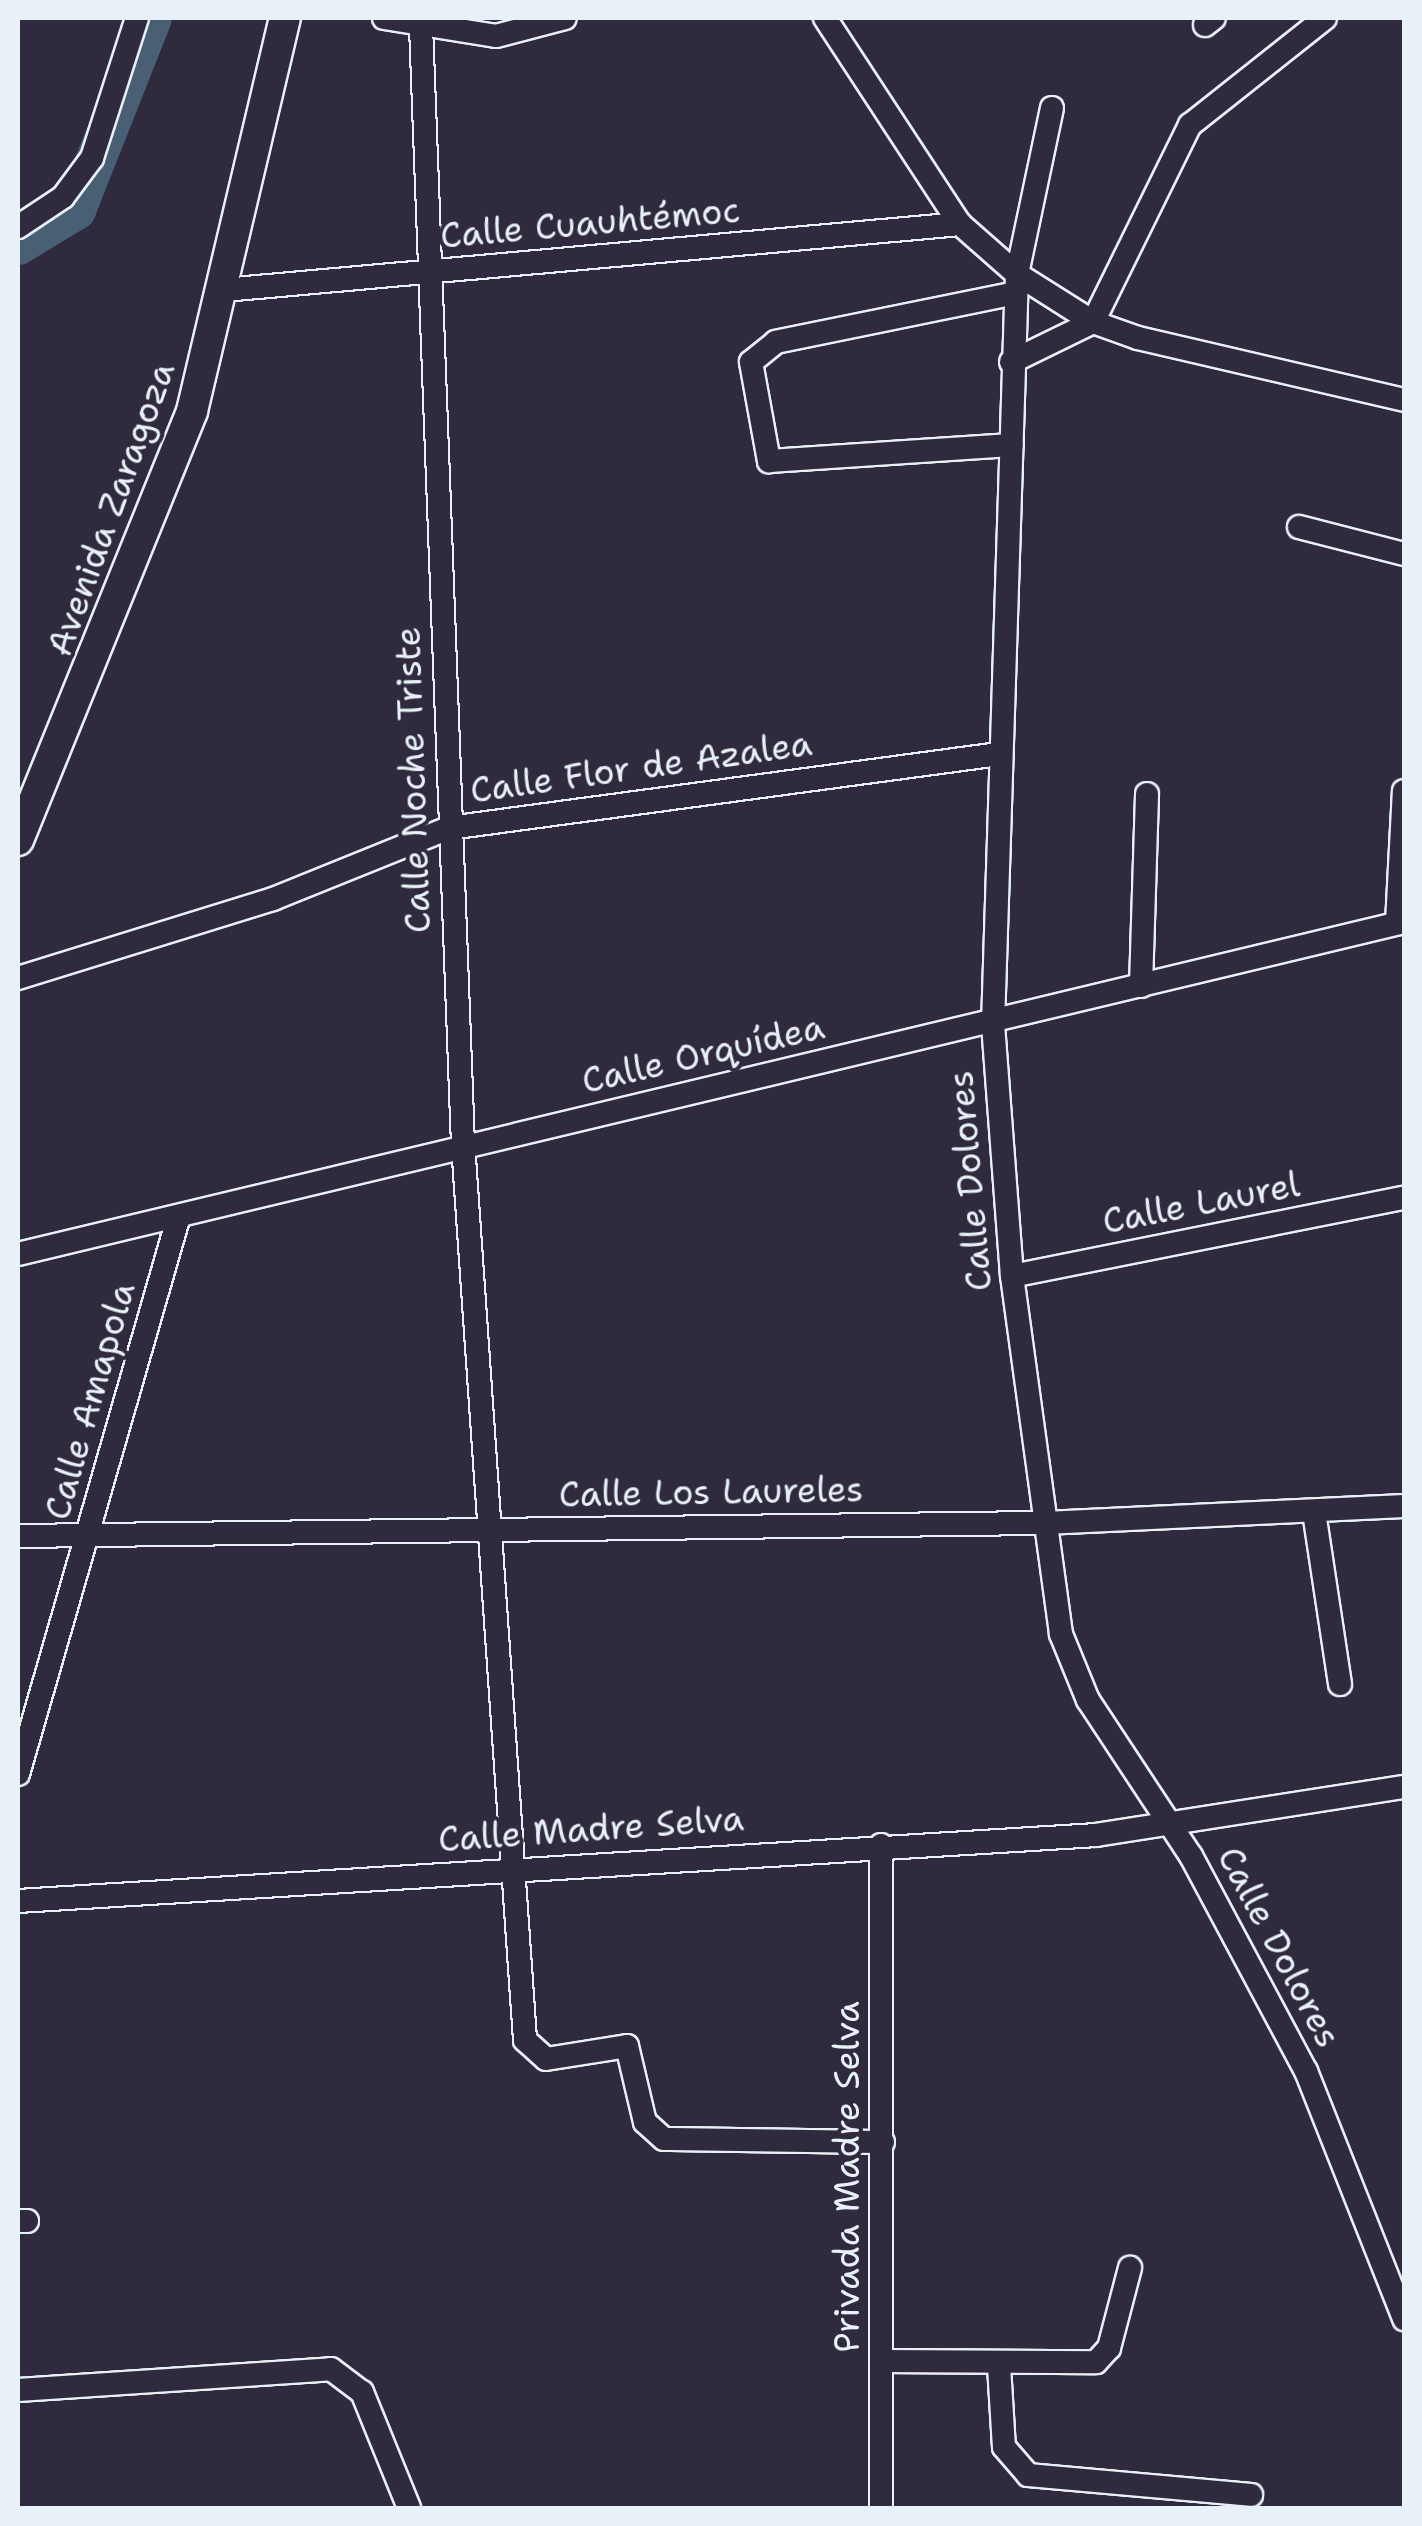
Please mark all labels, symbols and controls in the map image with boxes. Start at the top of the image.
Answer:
street label: Calle Cuauhtémoc [438,189,742,257]
street label: Avenida Zaragoza [38,356,184,662]
street label: Calle Noche Triste [387,626,439,934]
street label: Calle Flor de Azalea [467,722,815,812]
street label: Calle Orquídea [578,1006,828,1102]
street label: Calle Dolores [939,1069,1001,1293]
street label: Calle Laurel [1099,1163,1303,1243]
street label: Calle Amapola [36,1277,144,1525]
street label: Calle Los Laureles [558,1468,864,1516]
street label: Calle Madre Selva [437,1797,745,1861]
street label: Calle Dolores [1209,1840,1349,2054]
street label: Privada Madre Selva [826,2001,868,2353]

